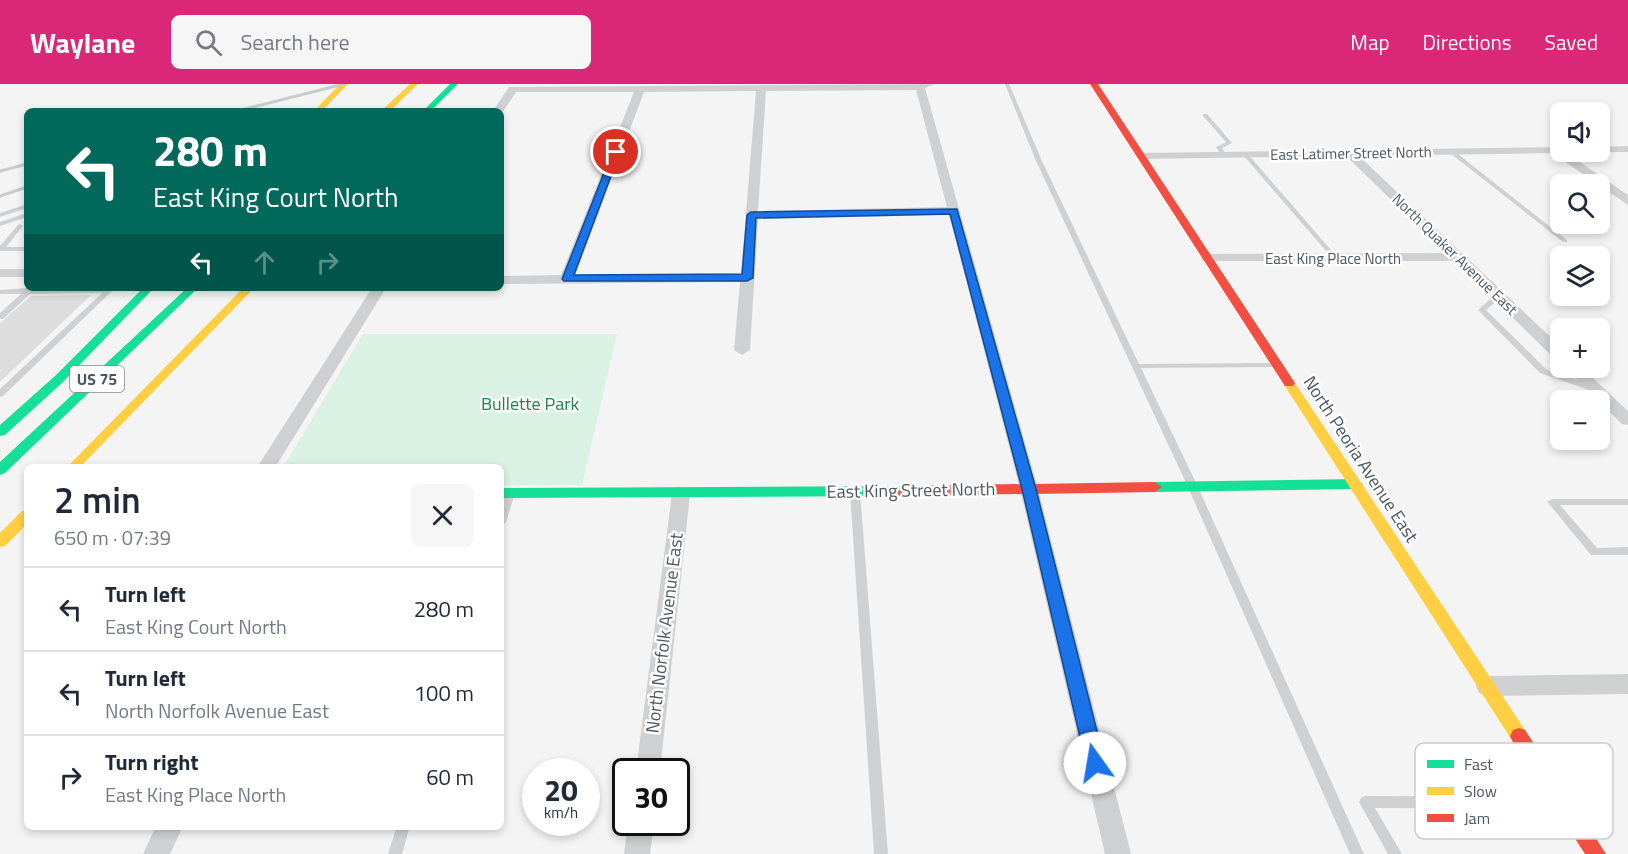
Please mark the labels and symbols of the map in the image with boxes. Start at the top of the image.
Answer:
pin [590,126,641,177]
street label: East Latimer Street North [1270,140,1432,166]
street label: North Quaker Avenue East [1387,188,1523,321]
street label: East King Place North [1265,247,1401,270]
road number: US 75 [70,366,124,392]
street label: North Peoria Avenue East [1297,370,1426,548]
park label: Bullette Park [481,390,579,417]
street label: East King Street North [826,475,996,505]
street label: North Norfolk Avenue East [638,531,690,735]
position arrow [1063,731,1127,795]
legend [1415,743,1613,839]
text: Fast [1464,752,1493,776]
speed limit sign: 30 [612,758,690,836]
text: Slow [1464,779,1497,803]
text: Jam [1464,806,1490,830]

